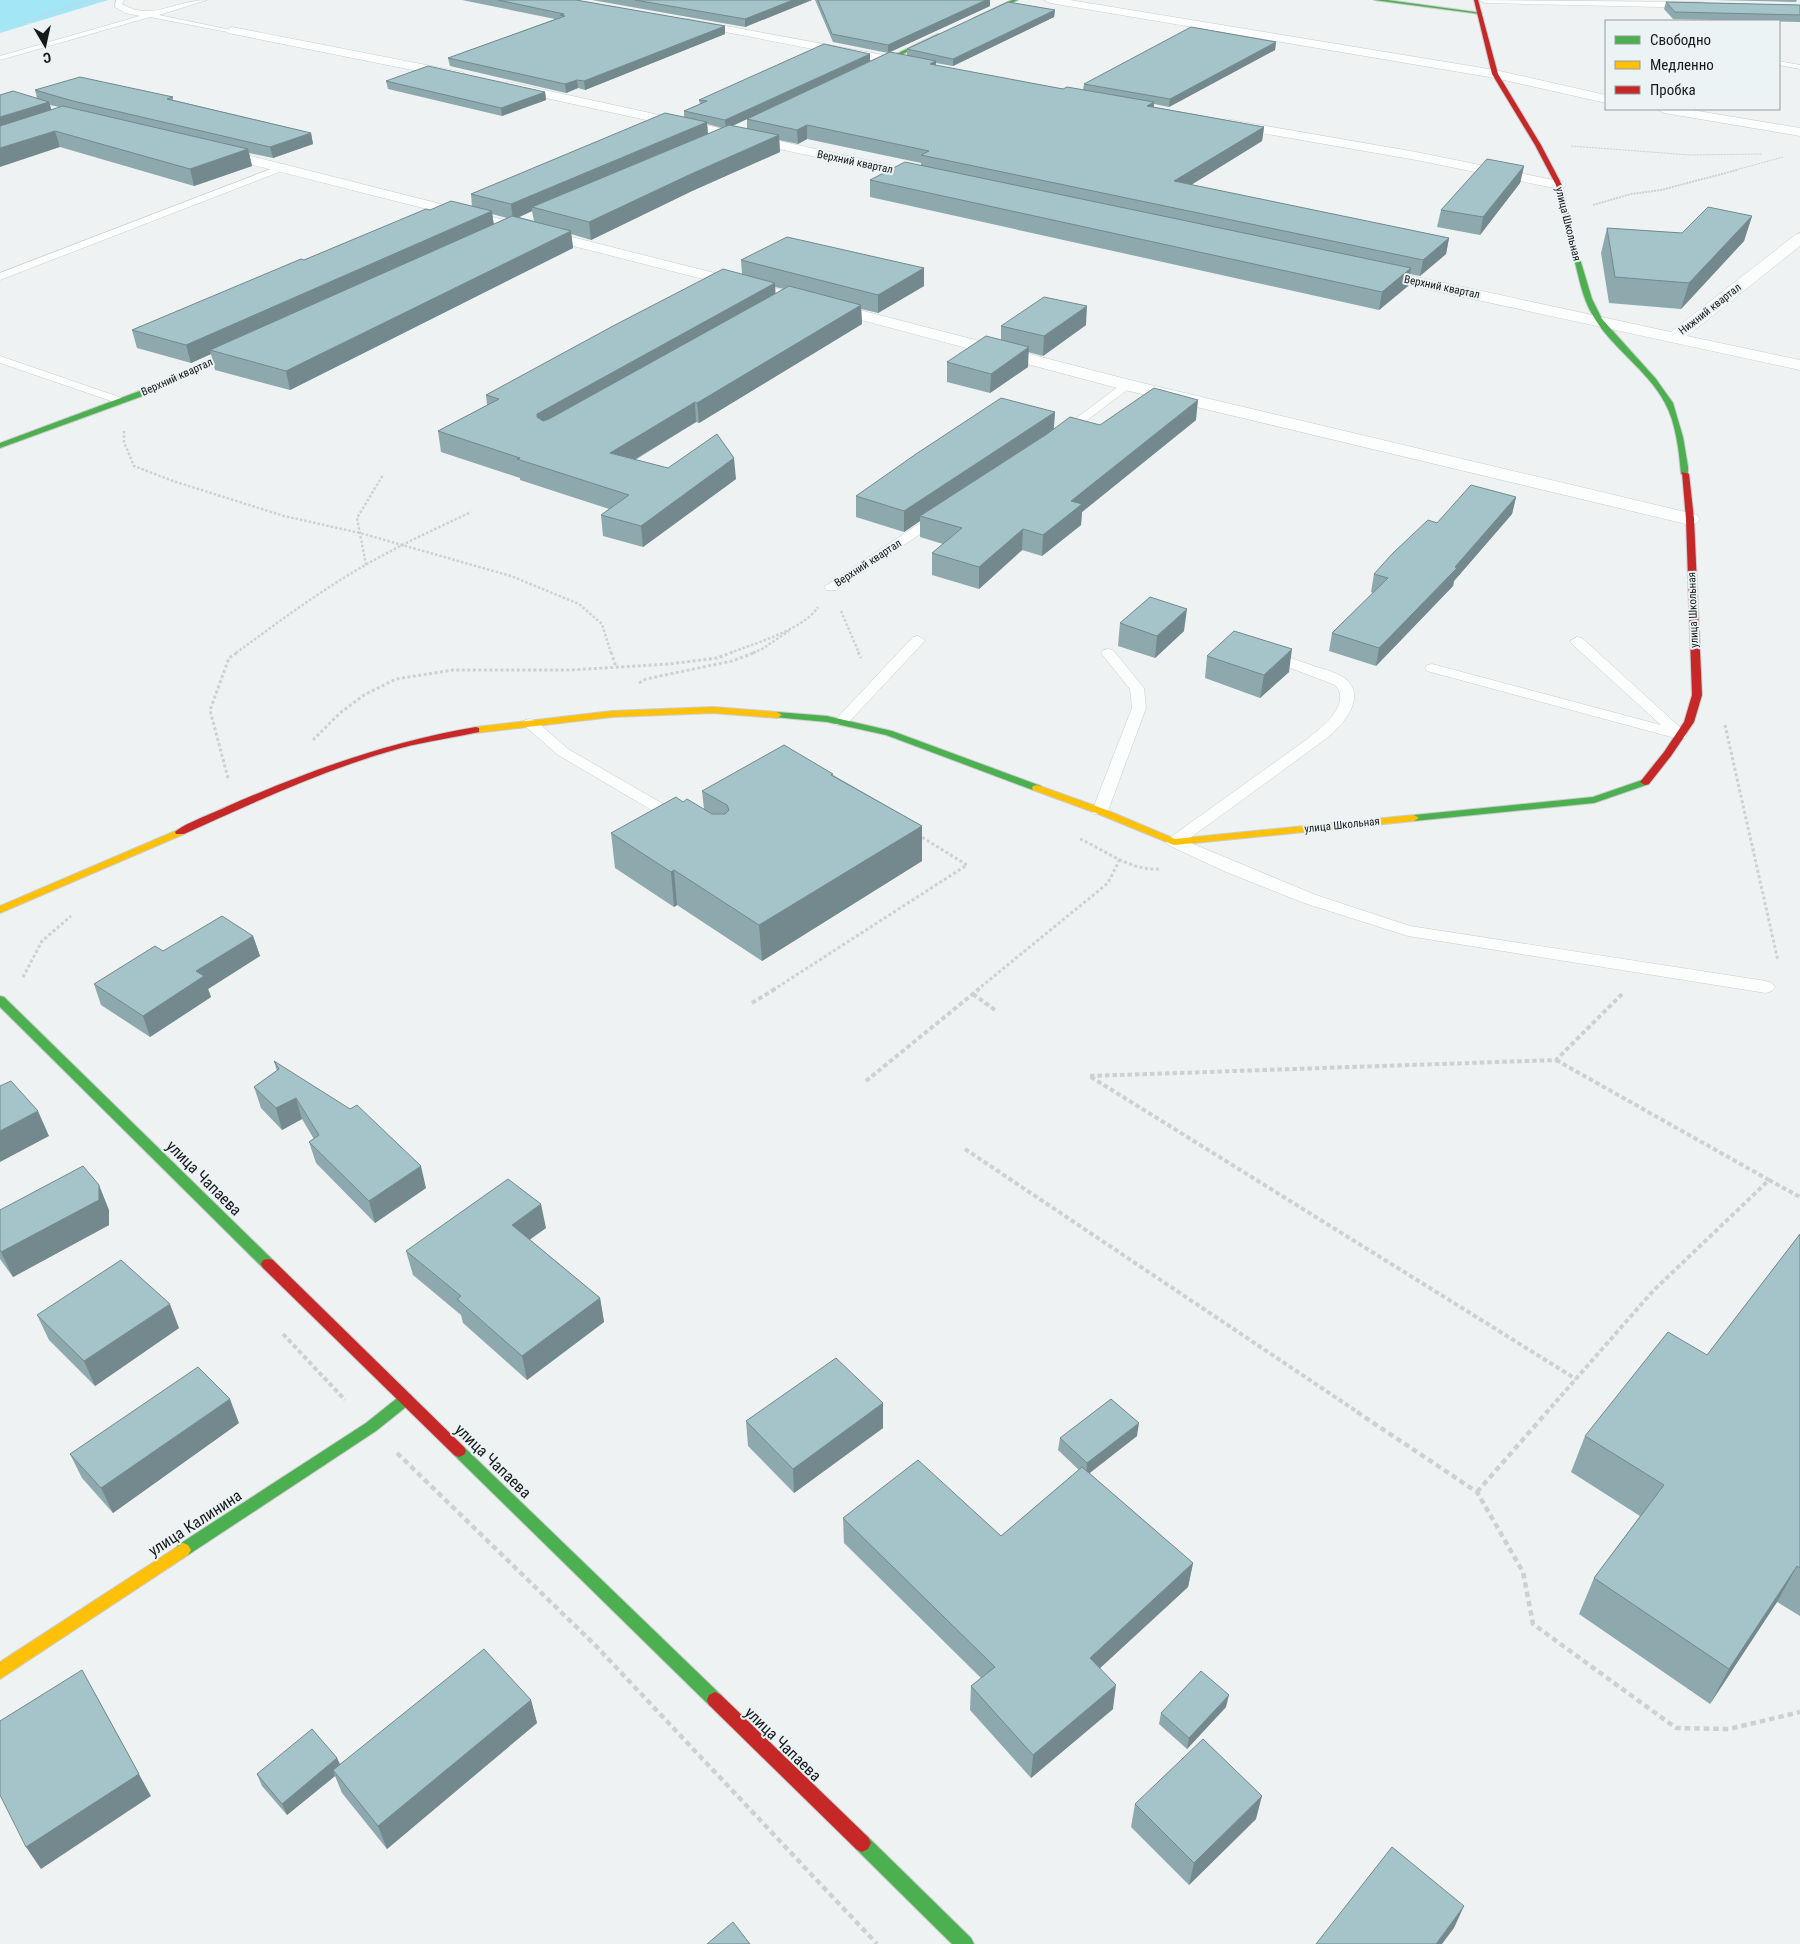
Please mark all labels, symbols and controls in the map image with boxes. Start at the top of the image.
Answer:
north arrow [20,20,70,70]
legend [1605,20,1780,110]
text: Свободно [1650,31,1711,49]
text: С [42,49,52,66]
text: Медленно [1650,56,1714,74]
text: Пробка [1650,81,1696,99]
street label: Верхний квартал [816,148,894,176]
street label: улица Школьная [1553,186,1583,262]
street label: Верхний квартал [1403,273,1481,301]
street label: Нижний квартал [1676,281,1744,337]
street label: Верхний квартал [139,355,215,399]
street label: Верхний квартал [832,537,904,589]
street label: улица Школьная [1685,572,1701,648]
street label: улица Школьная [1304,815,1380,835]
street label: улица Чапаева [162,1136,246,1220]
street label: улица Чапаева [451,1420,535,1502]
street label: улица Калинина [145,1486,245,1560]
street label: улица Чапаева [741,1703,825,1785]

